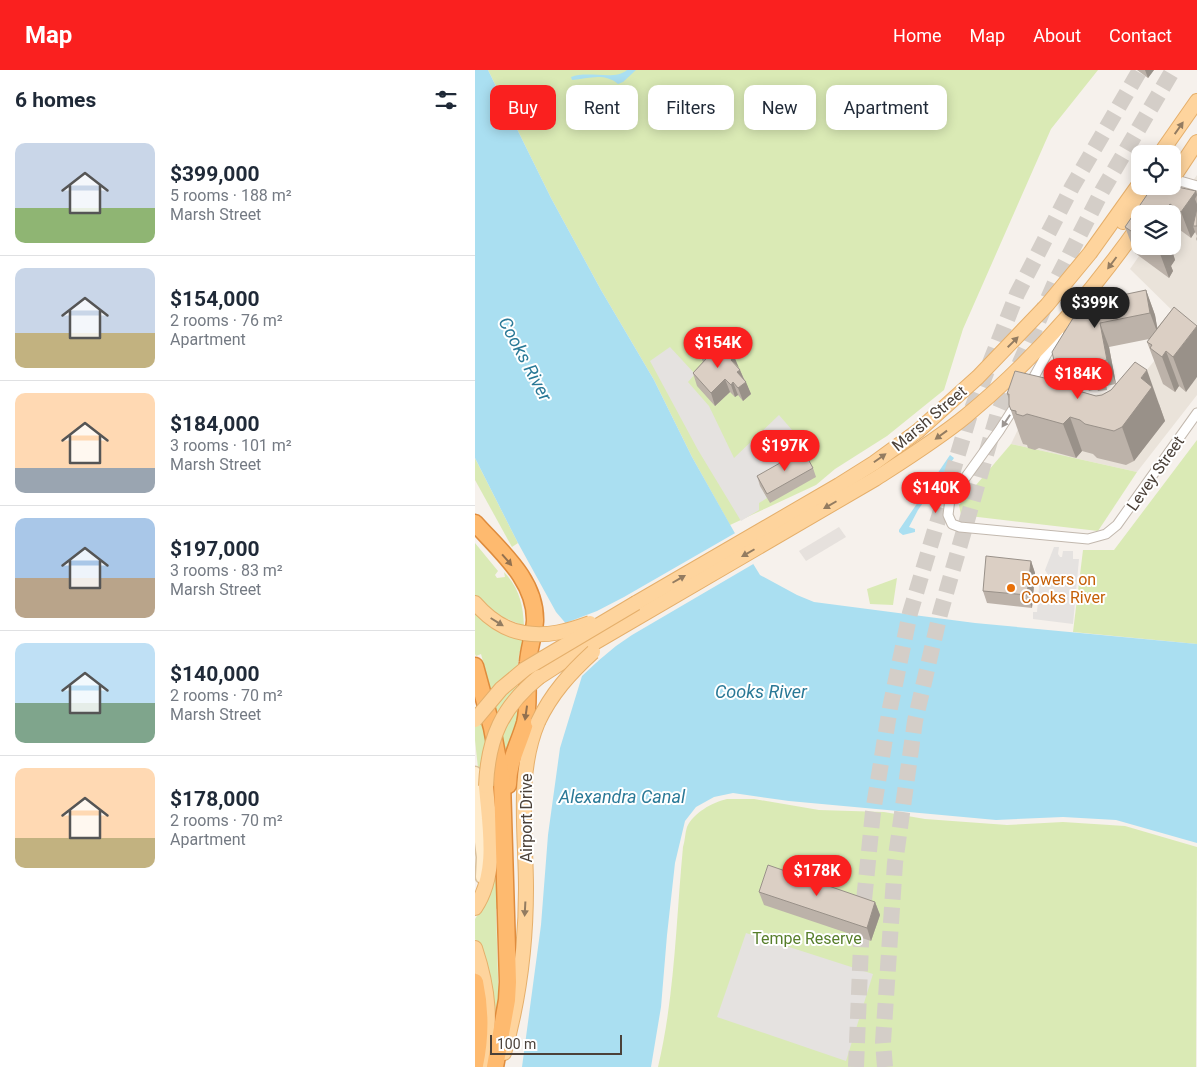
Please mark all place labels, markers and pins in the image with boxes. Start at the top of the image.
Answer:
pin: $399K [1060,286,1130,329]
pin: $154K [683,326,753,369]
pin: $184K [1043,358,1113,400]
pin: $197K [750,430,820,472]
pin: $140K [901,472,971,514]
place label: Rowers on Cooks River [1021,570,1106,607]
marker: Rowers on Cooks River [1005,582,1017,594]
pin: $178K [782,854,852,897]

